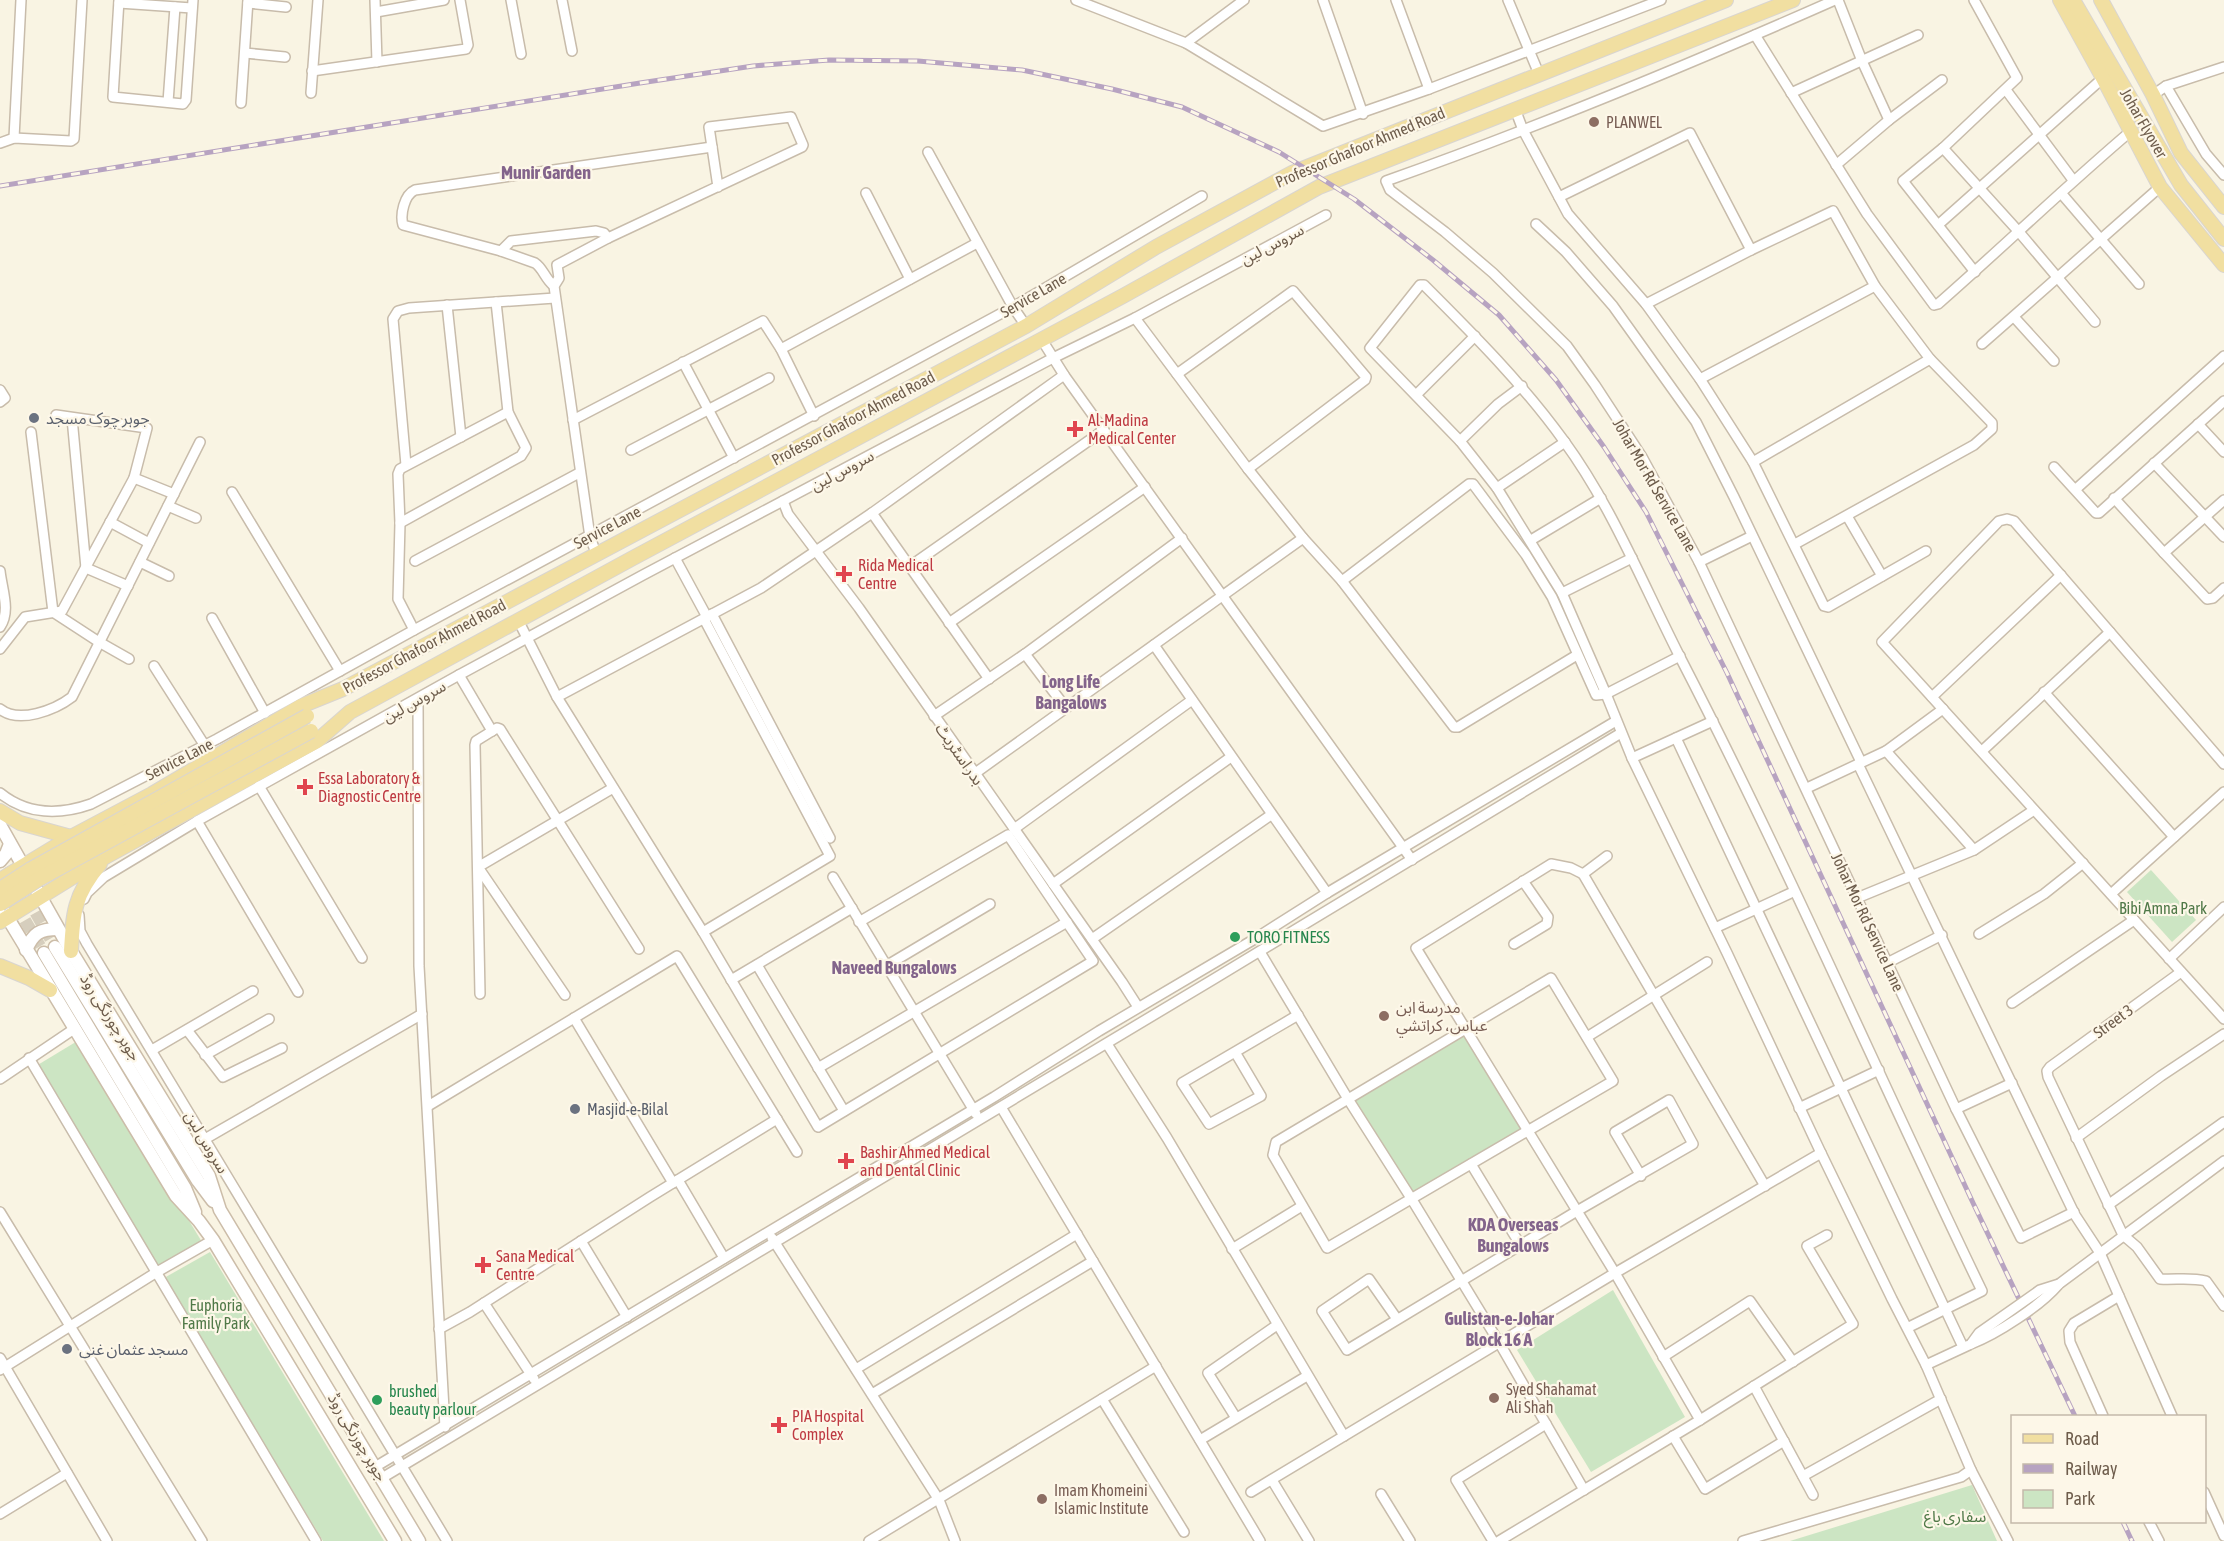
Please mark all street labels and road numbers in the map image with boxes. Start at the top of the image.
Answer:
street label: Johar Flyover [2116,85,2171,162]
street label: Professor Ghafoor Ahmed Road [1273,103,1447,191]
street label: سروس لین [1237,220,1307,269]
street label: Service Lane [997,269,1069,321]
street label: Professor Ghafoor Ahmed Road [768,367,938,469]
street label: Johar Mor Rd Service Lane [1610,415,1700,555]
street label: سروس لین [807,446,877,495]
street label: Service Lane [571,502,643,552]
street label: Professor Ghafoor Ahmed Road [339,595,509,697]
street label: سروس لین [379,676,449,727]
street label: بدر اسٹریٹ [931,720,988,789]
street label: Service Lane [142,734,216,784]
street label: Johar Mor Rd Service Lane [1828,850,1908,994]
street label: جوہر چورنگی روڈ [75,970,145,1065]
street label: Street 3 [2090,1001,2136,1041]
street label: سروس لین [181,1108,233,1177]
street label: جوہر چورنگی روڈ [323,1390,391,1485]

